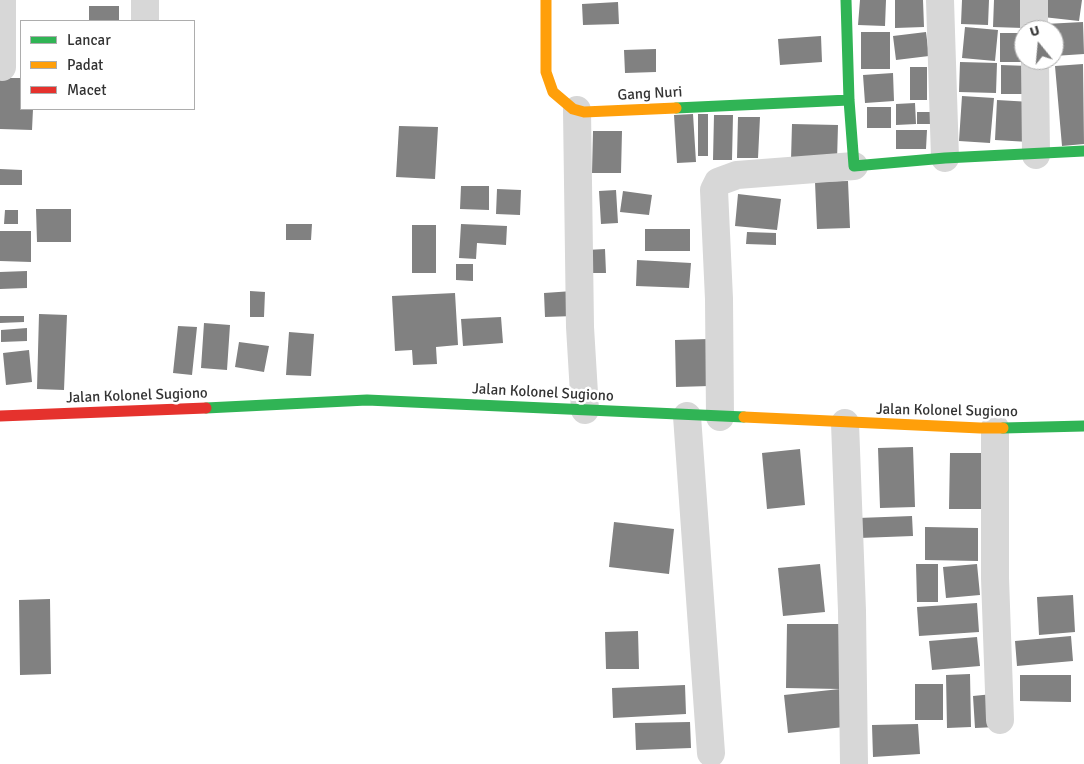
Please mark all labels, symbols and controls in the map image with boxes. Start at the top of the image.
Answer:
legend [20,20,195,110]
north arrow [1014,20,1064,70]
text: U [1028,22,1042,41]
text: Lancar [67,31,111,49]
text: Padat [67,56,103,74]
text: Macet [67,81,106,99]
street label: Gang Nuri [617,83,683,105]
street label: Jalan Kolonel Sugiono [472,380,614,406]
street label: Jalan Kolonel Sugiono [66,385,208,407]
street label: Jalan Kolonel Sugiono [876,401,1018,421]

